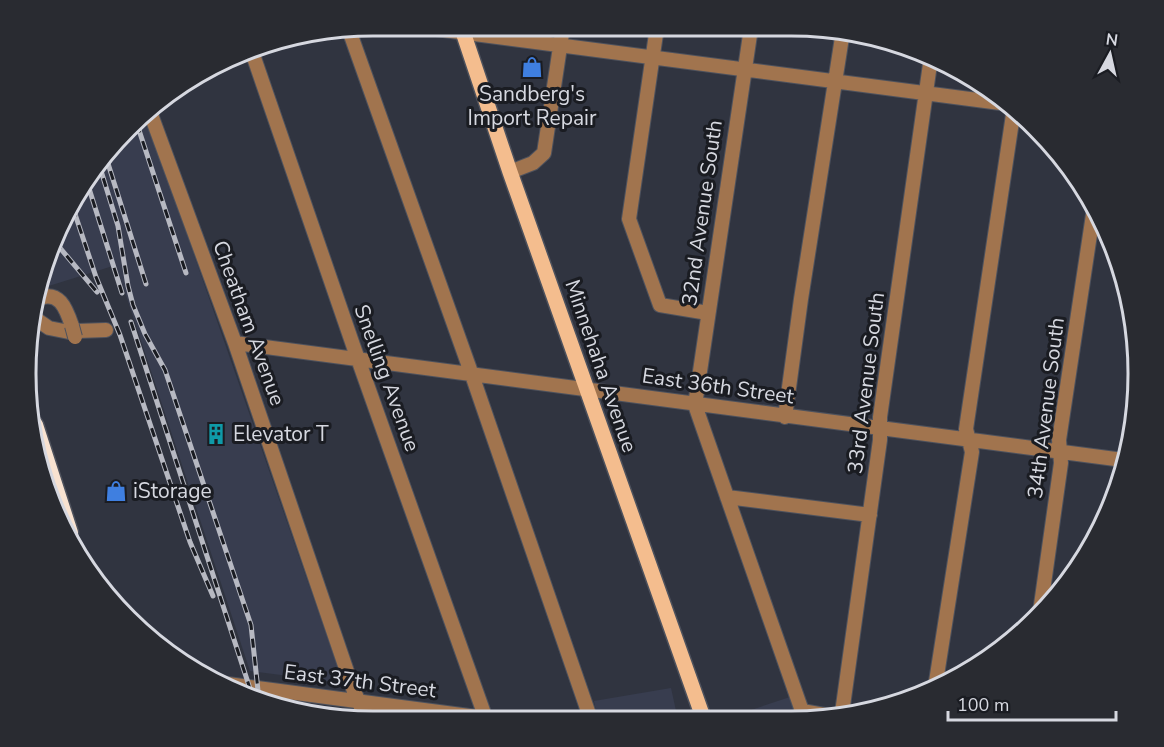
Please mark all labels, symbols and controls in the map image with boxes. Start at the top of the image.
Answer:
north arrow [1080,24,1140,84]
text: N [1104,28,1119,52]
shop icon: Sandberg's Import Repair [520,55,544,79]
place label: Sandberg's Import Repair [468,80,597,132]
street label: 32nd Avenue South [675,118,729,308]
street label: Cheatham Avenue [206,237,292,409]
street label: Minnehaha Avenue [558,276,644,456]
street label: 33rd Avenue South [841,291,891,475]
street label: Snelling Avenue [347,301,427,455]
street label: 34th Avenue South [1021,316,1071,500]
street label: East 36th Street [640,361,796,411]
place label: Elevator T [233,420,329,448]
building icon: Elevator T [204,422,228,446]
place label: iStorage [133,477,212,505]
shop icon: iStorage [104,479,128,503]
street label: East 37th Street [282,658,438,704]
scale bar [948,684,1116,722]
text: 100 m [957,693,1009,717]

